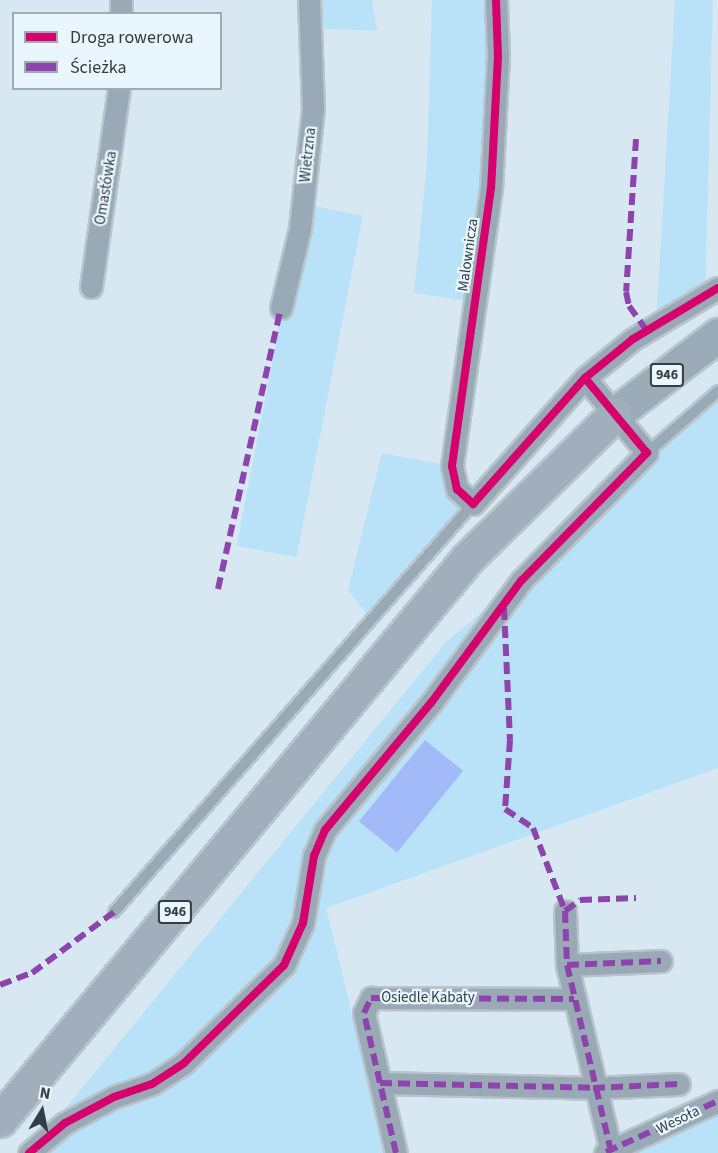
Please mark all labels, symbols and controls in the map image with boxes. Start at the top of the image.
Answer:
legend [12,12,222,90]
text: Droga rowerowa [70,25,194,50]
text: Ścieżka [70,55,127,80]
street label: Wietrzna [296,127,320,183]
street label: Omastówka [91,150,121,226]
street label: Malownicza [454,217,482,293]
road number: 946 [649,364,685,386]
road number: 946 [157,901,193,923]
street label: Osiedle Kabaty [381,989,475,1007]
north arrow [12,1081,72,1141]
text: N [38,1082,52,1105]
street label: Wesoła [654,1102,702,1138]

